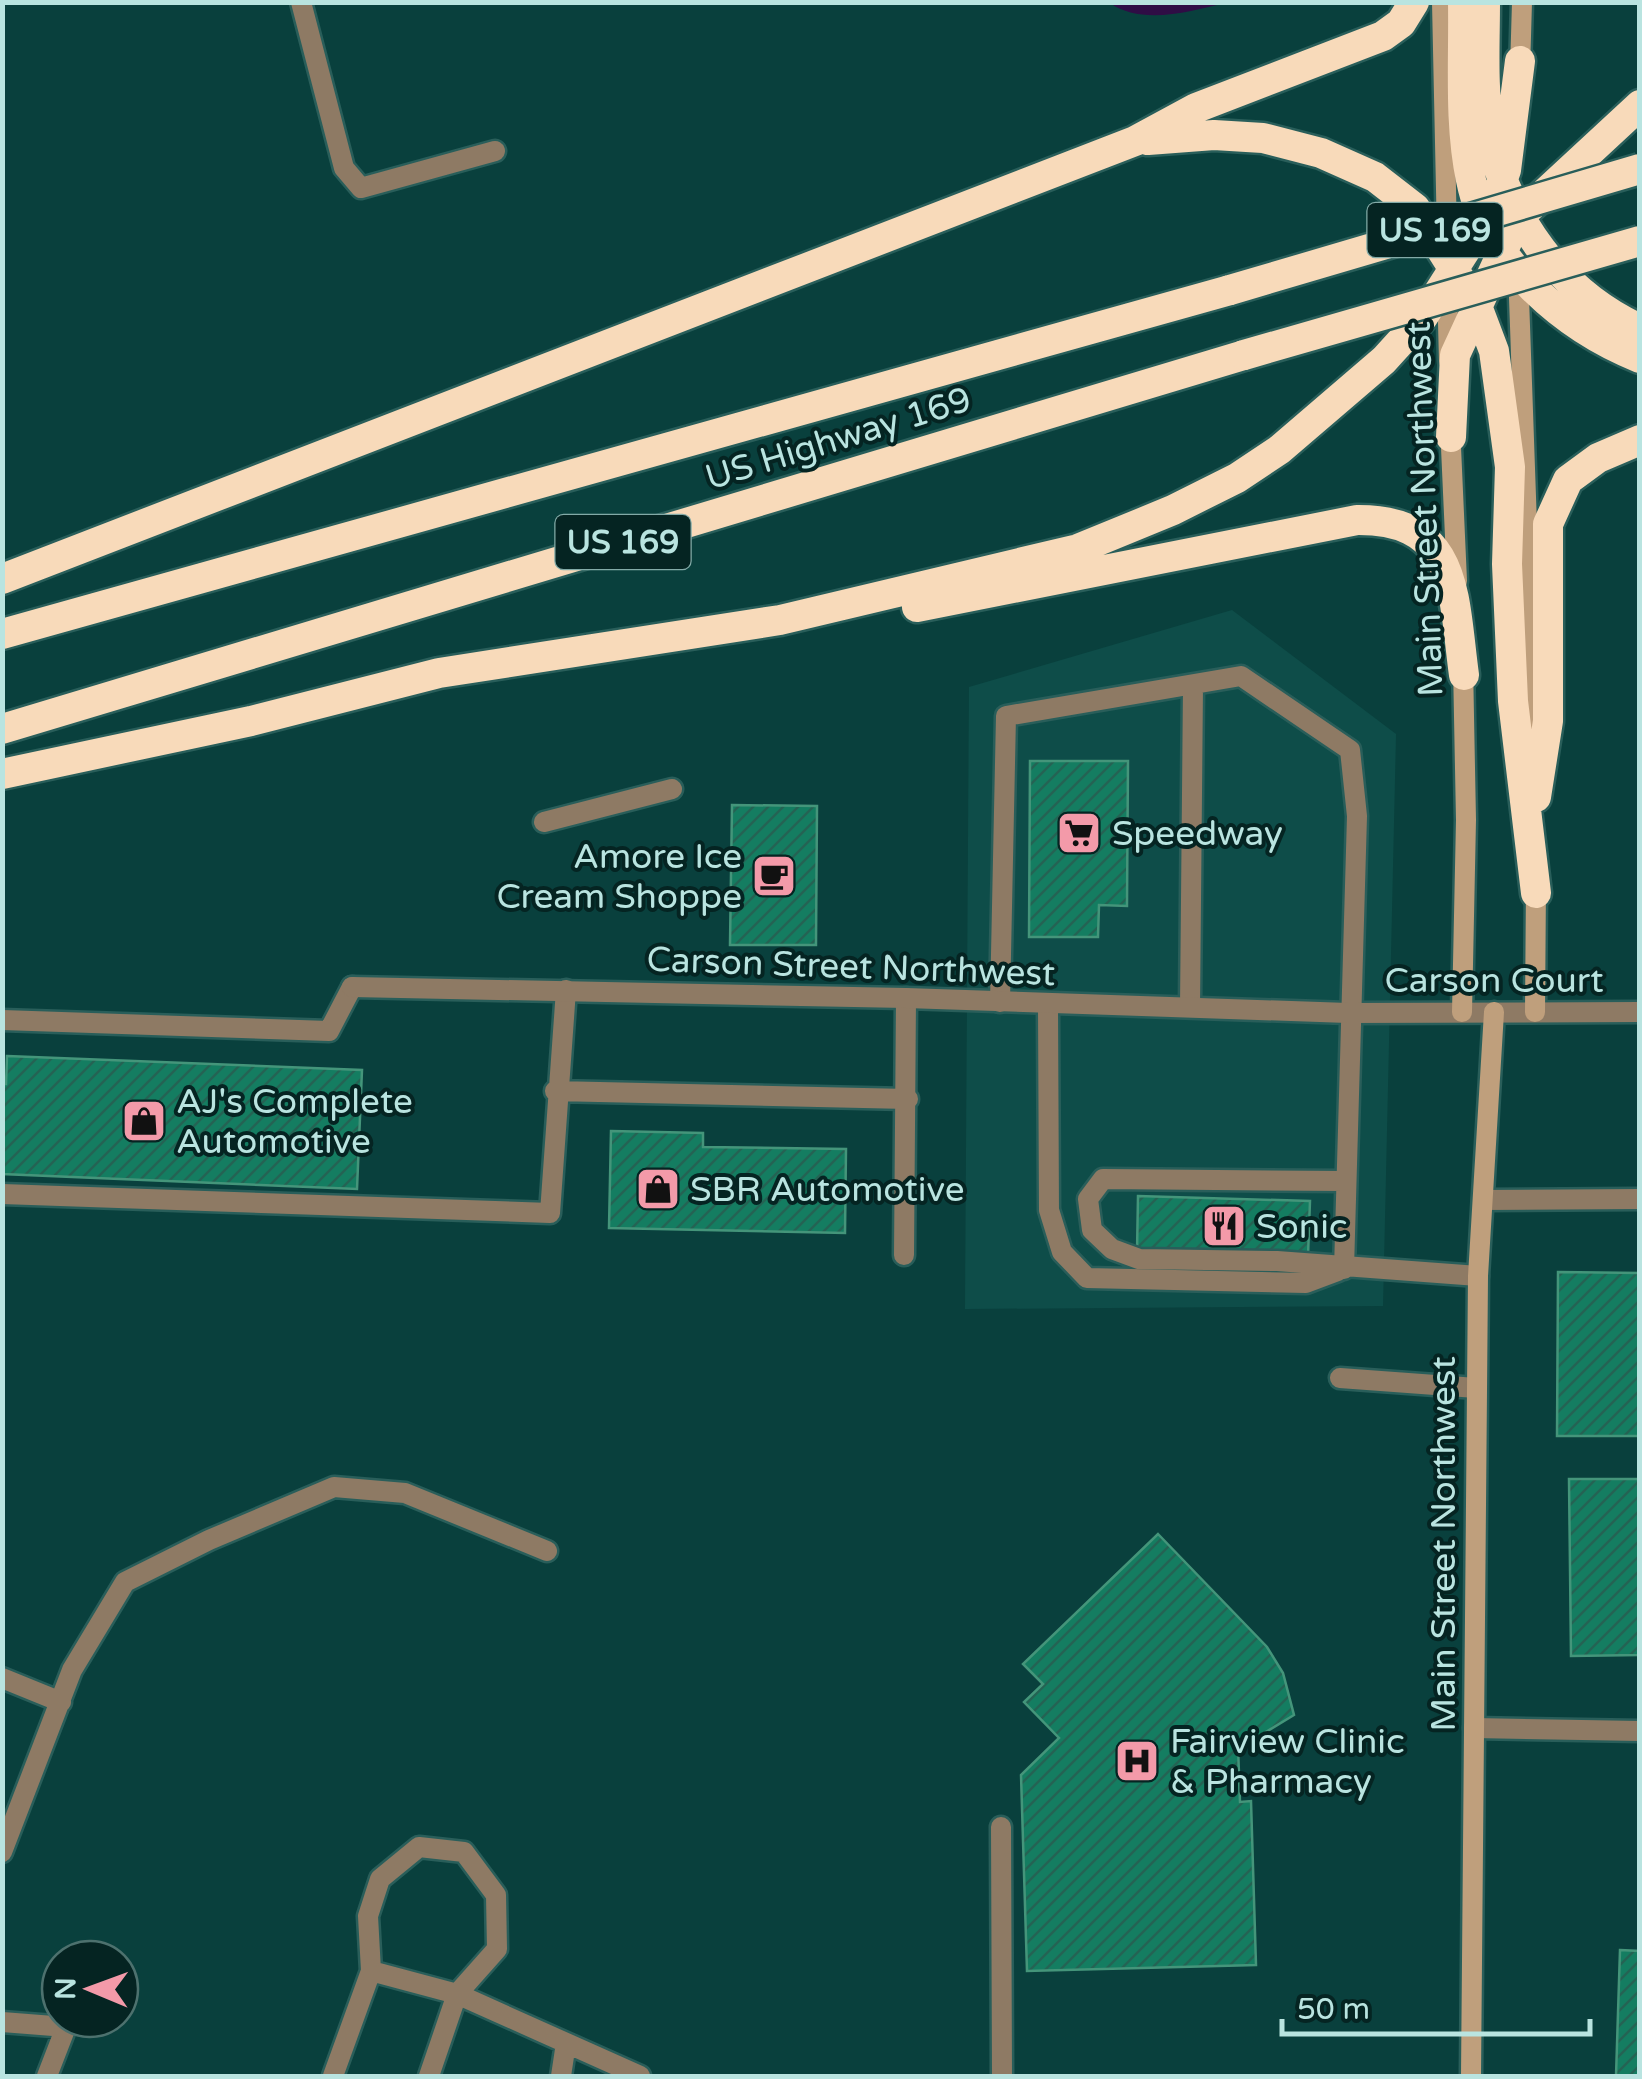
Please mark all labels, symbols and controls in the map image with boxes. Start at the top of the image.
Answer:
road number: US 169 [1368,203,1502,257]
street label: Main Street Northwest [1397,320,1453,697]
street label: US Highway 169 [700,379,976,499]
road number: US 169 [556,515,690,569]
supermarket icon: Speedway [1056,810,1102,856]
place label: Speedway [1112,813,1283,855]
place label: Amore Ice Cream Shoppe [496,836,742,918]
cafe icon: Amore Ice Cream Shoppe [751,853,797,899]
street label: Carson Street Northwest [646,939,1056,995]
street label: Carson Court [1384,960,1604,1002]
place label: AJ's Complete Automotive [176,1081,413,1163]
shop icon: AJ's Complete Automotive [121,1098,167,1144]
shop icon: SBR Automotive [635,1166,681,1212]
place label: SBR Automotive [690,1169,965,1211]
restaurant icon: Sonic [1201,1203,1247,1249]
place label: Sonic [1256,1206,1348,1248]
street label: Main Street Northwest [1423,1356,1465,1732]
place label: Fairview Clinic & Pharmacy [1170,1721,1405,1803]
hospital icon: Fairview Clinic & Pharmacy [1114,1738,1160,1784]
north arrow [40,1939,140,2039]
scale bar [1282,1974,1590,2036]
text: N [49,1977,83,2000]
text: 50 m [1297,1991,1370,2028]

